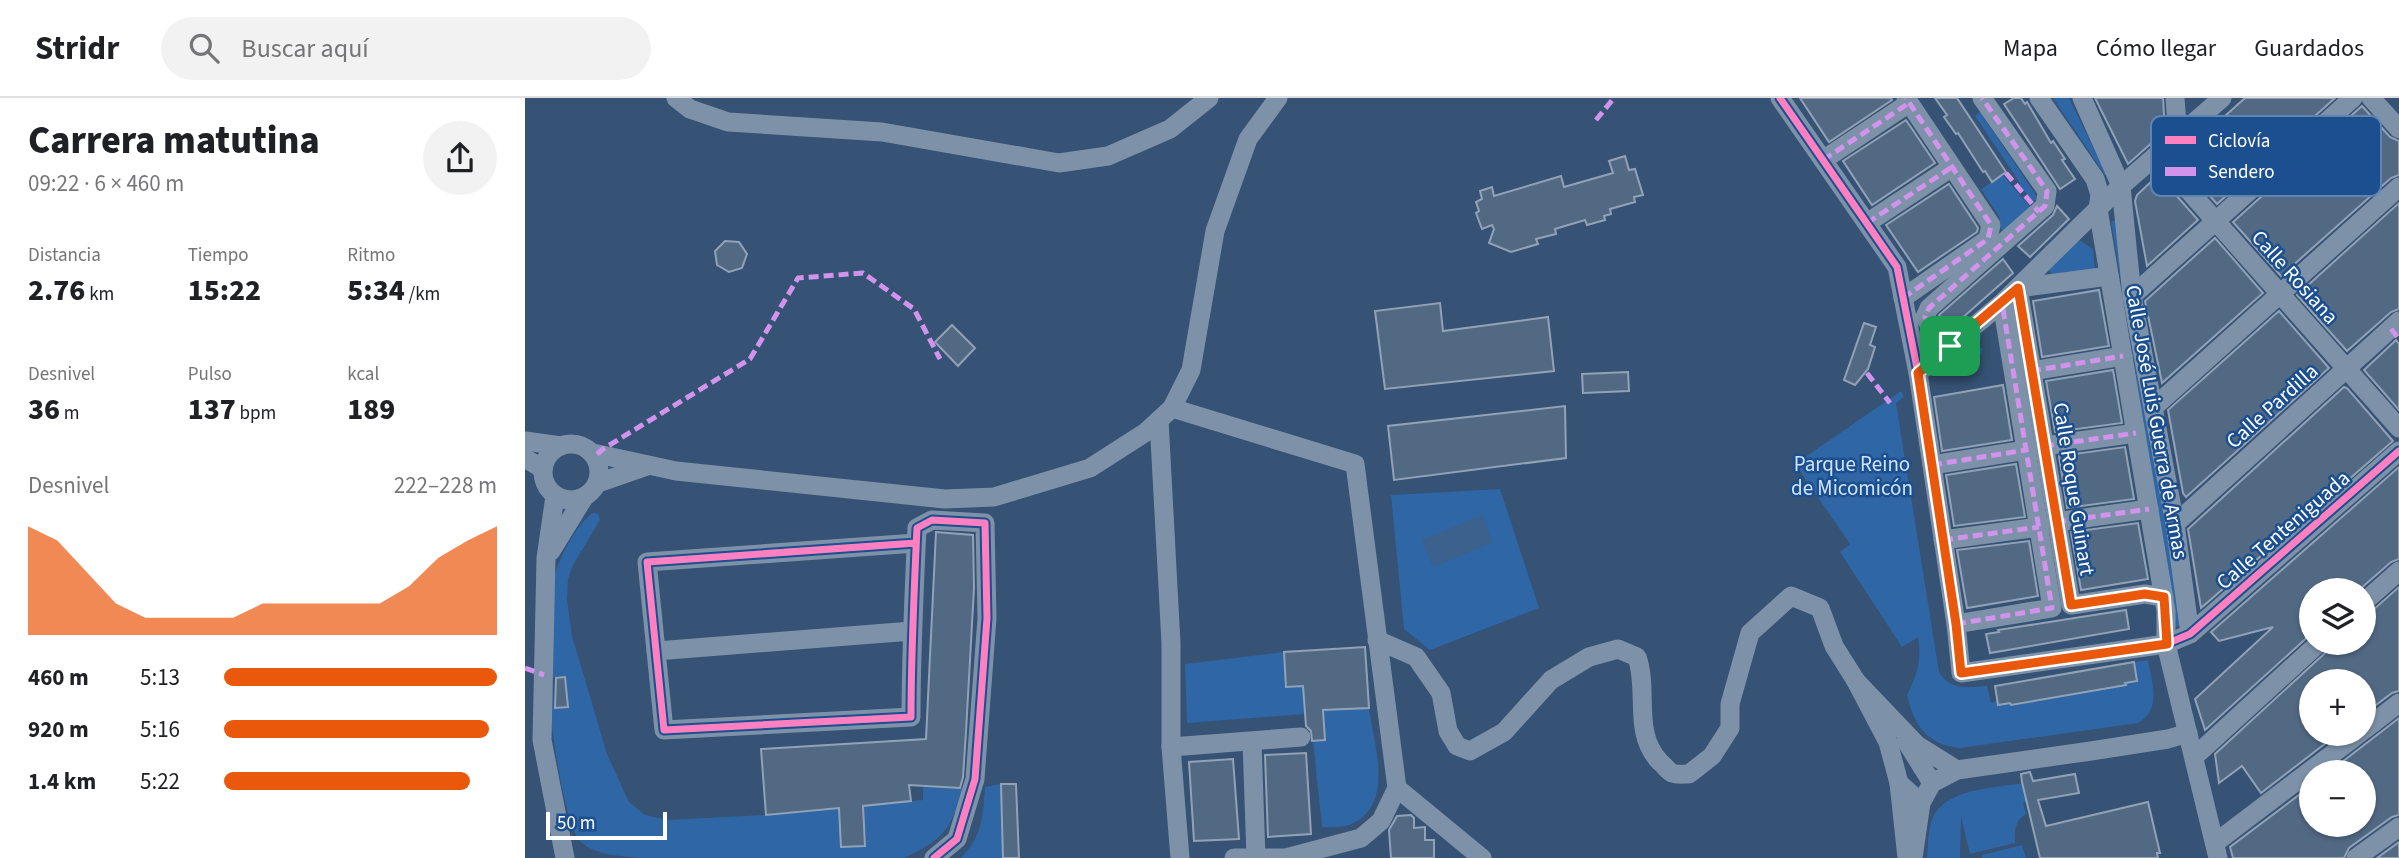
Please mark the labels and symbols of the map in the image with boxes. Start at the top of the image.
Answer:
legend [2151,116,2381,196]
text: Ciclovía [2208,128,2270,155]
text: Sendero [2208,159,2275,186]
street label: Calle Rosiana [2245,223,2345,331]
street label: Calle José Luis Guerra de Armas [2118,283,2196,562]
pin [1920,316,1980,376]
street label: Calle Pardilla [2219,356,2325,456]
street label: Calle Roque Guinart [2046,400,2102,578]
park label: Parque Reino de Micomicón [1791,449,1913,503]
street label: Calle Tenteniguada [2210,463,2356,597]
scale bar [546,809,667,841]

